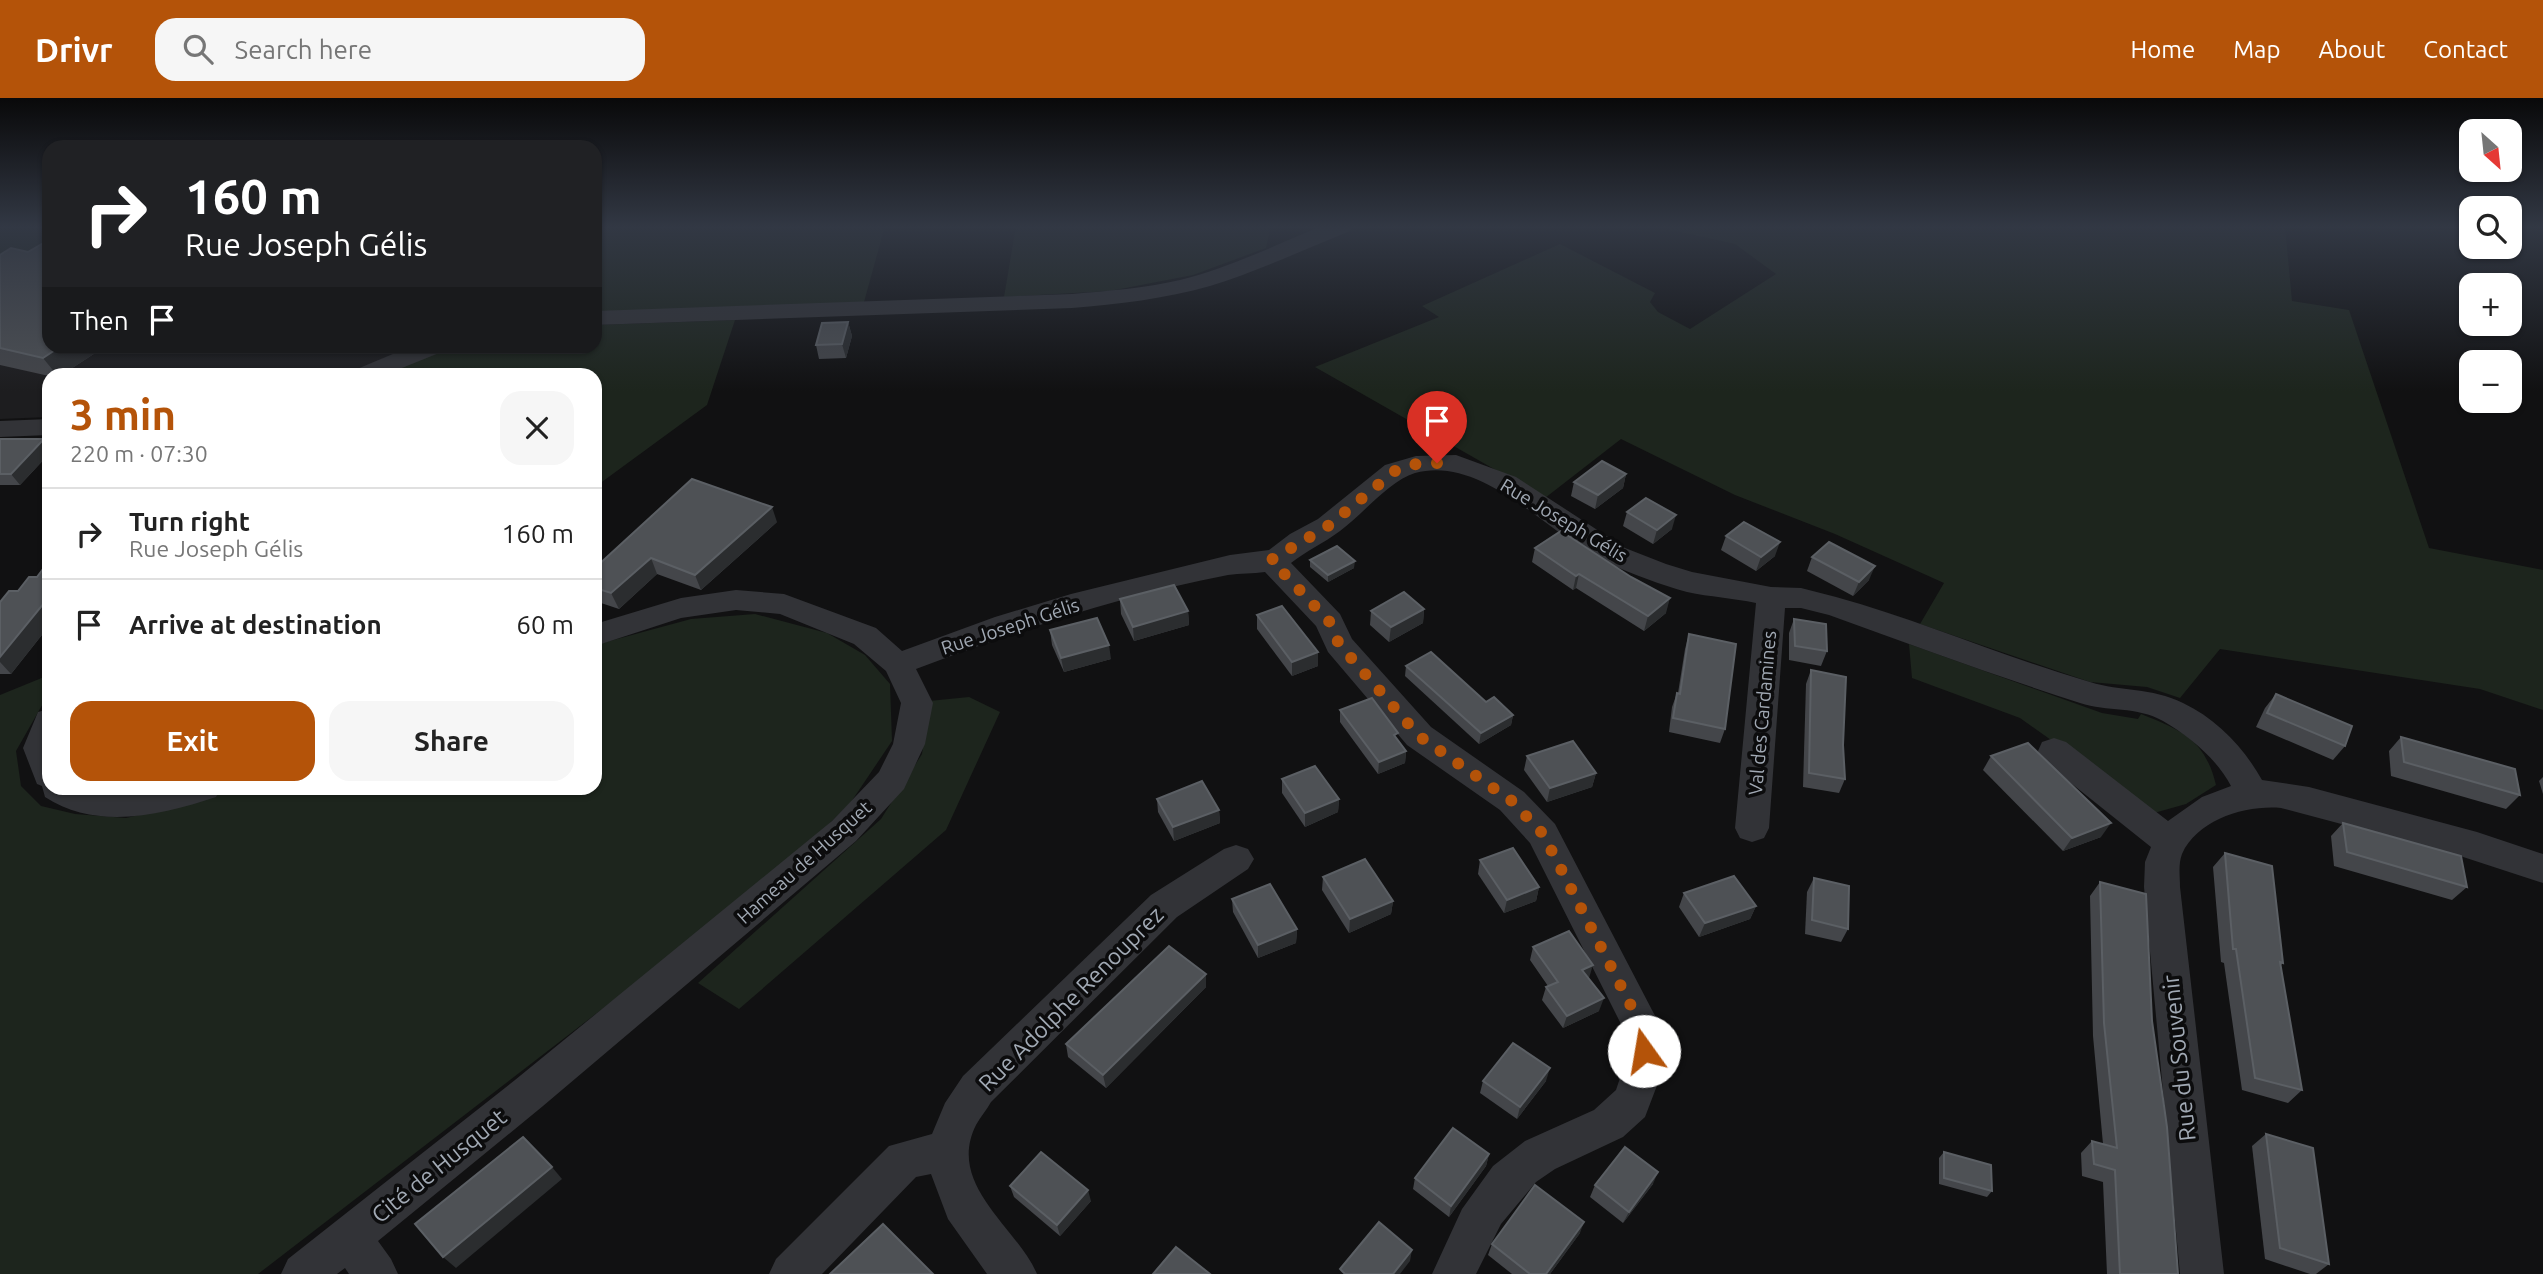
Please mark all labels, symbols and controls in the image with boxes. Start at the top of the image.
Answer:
search box [155,18,645,81]
icon: search [179,30,217,68]
text: Drivr [35,31,113,68]
text: Search here [235,35,372,64]
text: Home [2130,36,2195,63]
text: Map [2233,36,2280,63]
text: About [2318,36,2385,63]
text: Contact [2423,36,2508,63]
north arrow [2459,119,2522,182]
map controls [2459,119,2522,413]
icon: right [70,168,161,259]
text: 160 m [185,168,322,223]
button: search [2459,196,2522,259]
text: Rue Joseph Gélis [185,226,427,262]
button: + [2459,273,2522,336]
icon: arrive [143,301,181,339]
text: Then [70,306,129,335]
button: − [2459,350,2522,413]
text: 3 min [70,391,176,438]
button: close [500,391,574,465]
pin [1407,391,1467,463]
icon: arrive [1418,402,1456,440]
text: 220 m · 07:30 [70,441,208,466]
street label: Rue Joseph Gélis [1497,473,1631,567]
text: Turn right [129,507,250,536]
icon: right [70,515,108,553]
text: 160 m [502,519,574,548]
text: Rue Joseph Gélis [129,536,303,561]
street label: Rue Joseph Gélis [938,593,1082,659]
icon: arrive [70,606,108,644]
text: Arrive at destination [129,610,382,639]
text: 60 m [516,610,574,639]
street label: Val des Cardamines [1744,630,1780,796]
button: Exit [70,701,315,781]
button: Share [329,701,574,781]
street label: Hameau de Husquet [732,796,876,928]
street label: Rue Adolphe Renouprez [973,901,1168,1096]
street label: Rue du Souvenir [2157,973,2200,1142]
position arrow [1607,1014,1681,1088]
street label: Cité de Husquet [366,1104,511,1227]

